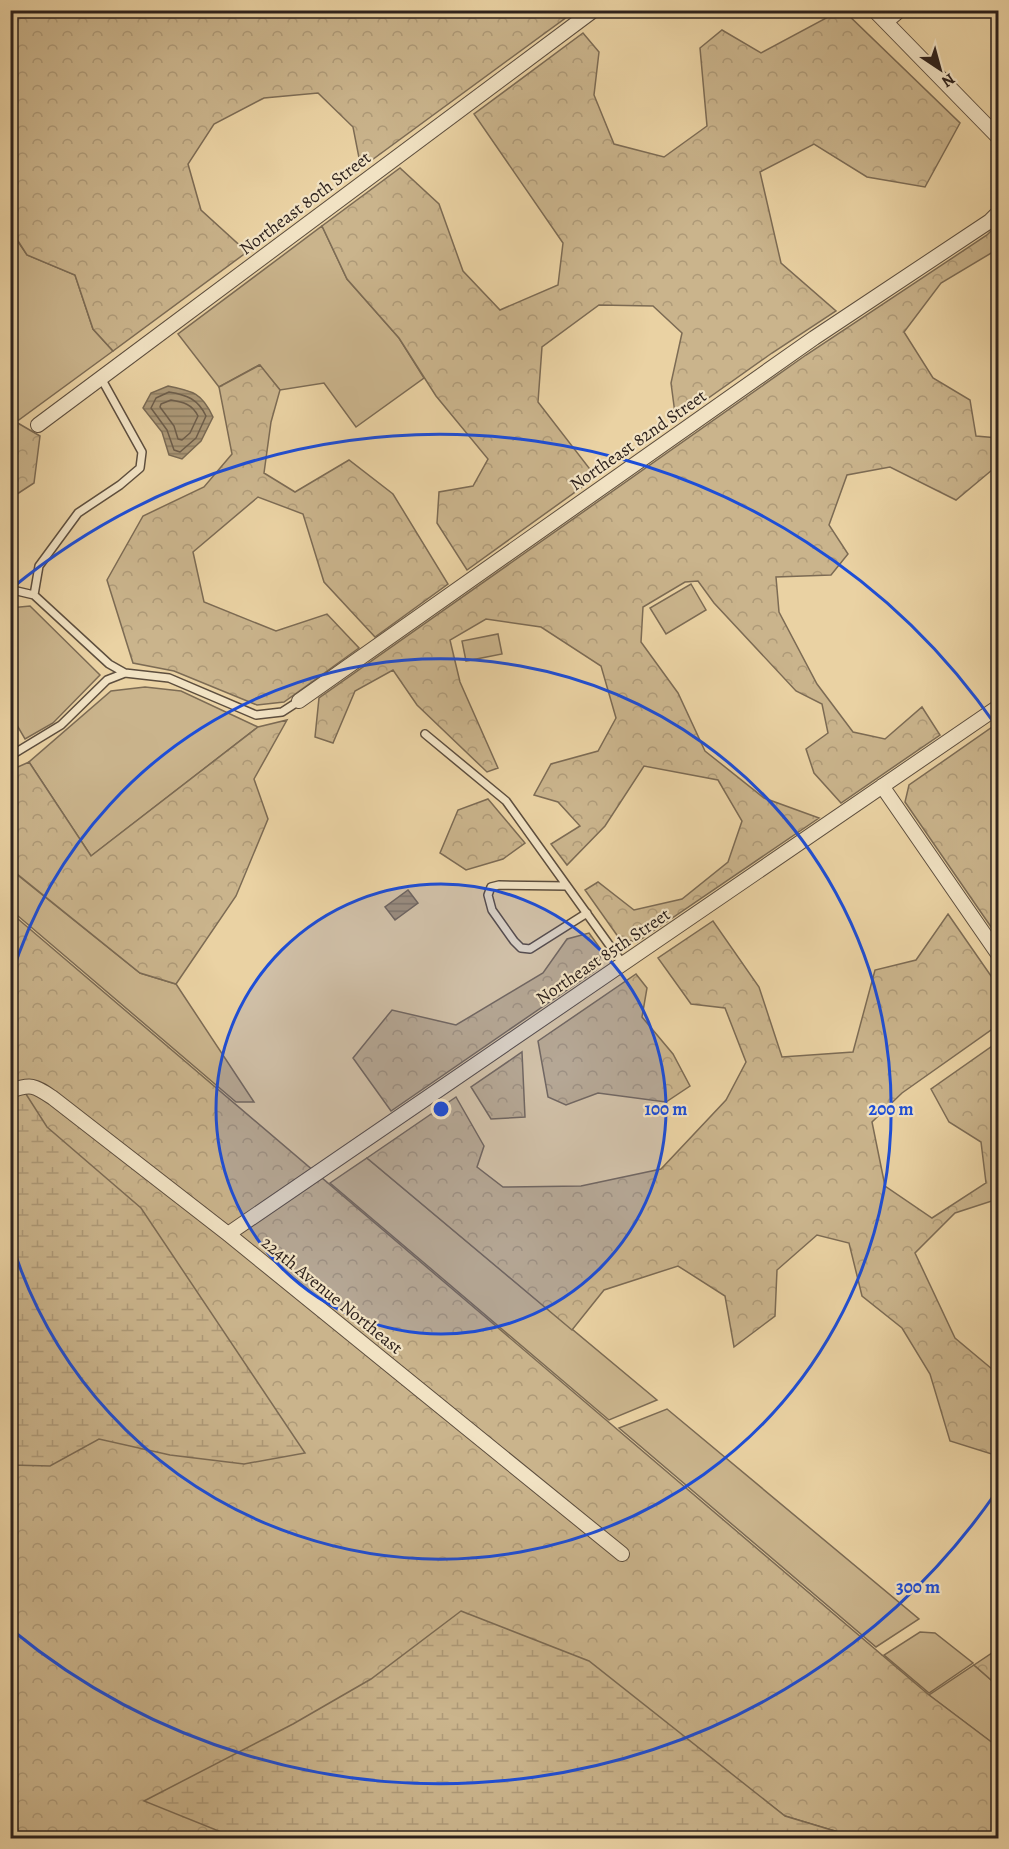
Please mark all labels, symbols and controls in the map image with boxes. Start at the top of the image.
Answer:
north arrow [910,39,970,99]
text: N [937,68,959,93]
street label: Northeast 80th Street [234,146,376,260]
street label: Northeast 82nd Street [565,384,711,496]
street label: Northeast 85th Street [531,902,675,1010]
text: 100 m [645,1097,687,1121]
text: 200 m [868,1097,914,1121]
centre of rings [431,1099,451,1119]
street label: 224th Avenue Northeast [256,1231,408,1359]
text: 300 m [896,1575,940,1599]

